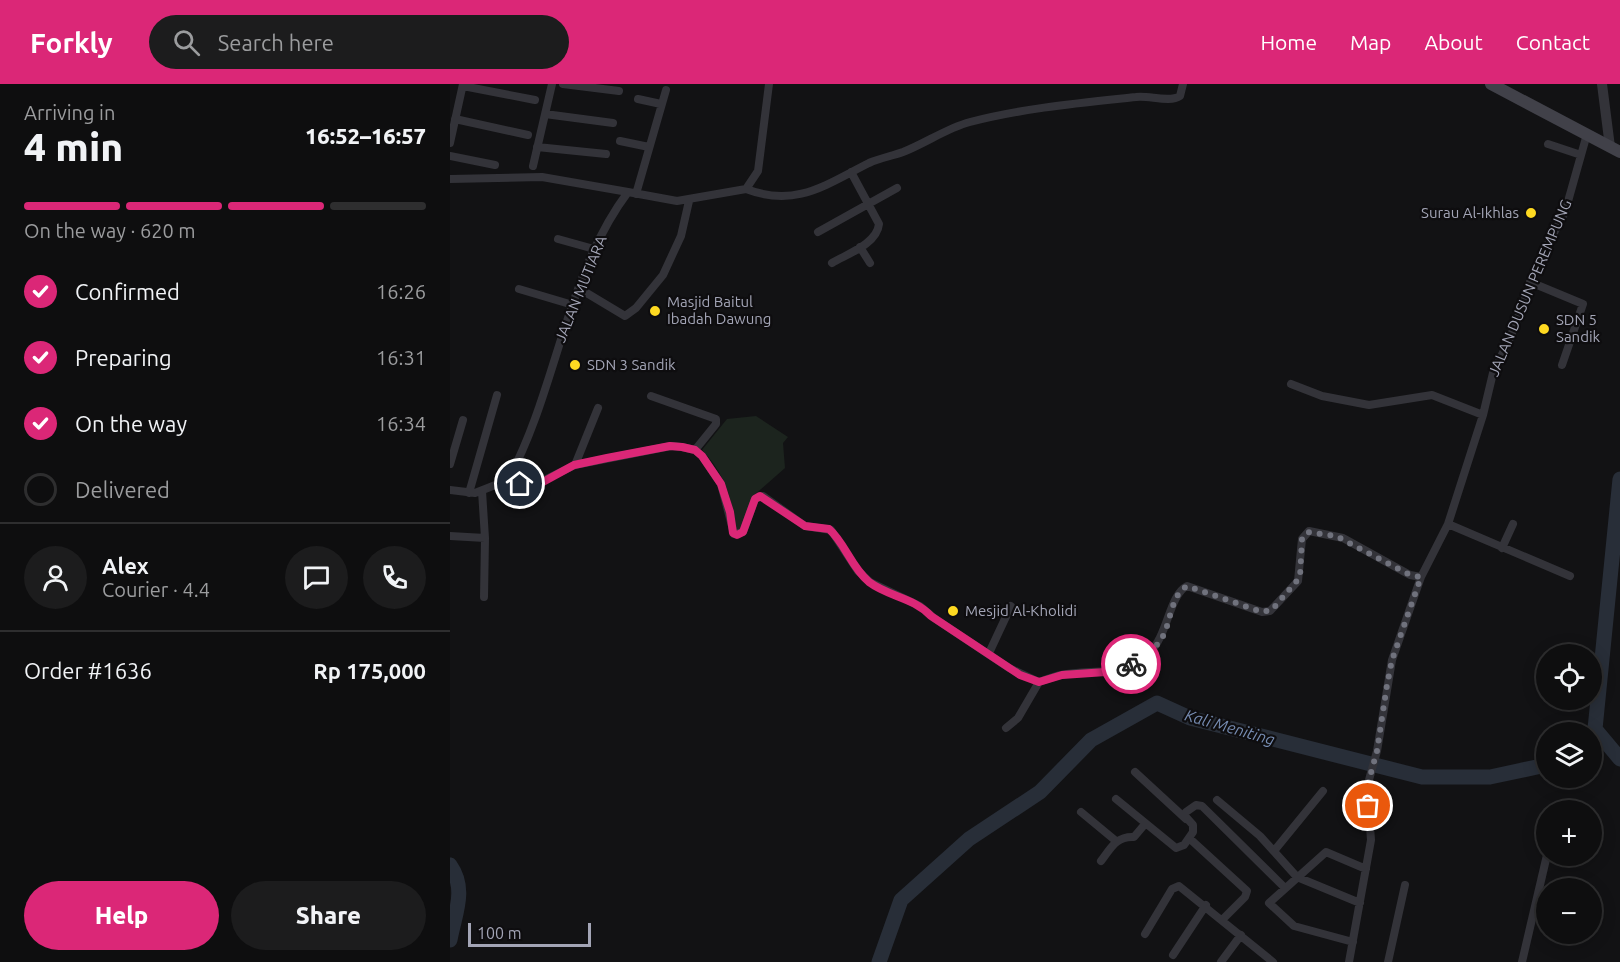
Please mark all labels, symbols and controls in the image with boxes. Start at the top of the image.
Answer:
search box [149,15,569,69]
icon: search [170,26,203,59]
text: Forkly [30,27,113,58]
text: Search here [218,30,334,55]
text: Home [1260,30,1317,54]
text: Map [1350,30,1391,54]
text: About [1424,30,1483,54]
text: Contact [1516,30,1590,54]
text: Arriving in [24,101,115,124]
text: 16:52–16:57 [305,123,426,148]
text: 4 min [24,125,123,168]
street label: JALAN DUSUN PEREMPUNG [1485,197,1575,379]
place label: Surau Al-Ikhlas [1421,204,1519,221]
marker: Surau Al-Ikhlas [1524,206,1538,220]
text: On the way · 620 m [24,219,196,242]
street label: JALAN MUTIARA [551,233,610,345]
icon: check [24,275,57,308]
text: Confirmed [75,279,180,304]
text: 16:26 [376,280,426,303]
place label: Masjid Baitul Ibadah Dawung [667,293,772,327]
marker: Masjid Baitul Ibadah Dawung [648,304,662,318]
place label: SDN 5 Sandik [1556,311,1601,345]
marker: SDN 5 Sandik [1537,322,1551,336]
icon: check [24,341,57,374]
text: Preparing [75,345,172,370]
text: 16:31 [376,346,426,369]
place label: SDN 3 Sandik [587,356,676,373]
marker: SDN 3 Sandik [568,358,582,372]
icon: check [24,407,57,440]
text: On the way [75,411,187,436]
text: 16:34 [376,412,426,435]
pin [494,458,545,509]
icon: home [503,467,536,500]
text: Delivered [75,477,170,502]
button: person [24,546,87,609]
button: chat [285,546,348,609]
button: phone [363,546,426,609]
text: Alex [102,553,149,578]
text: Courier · 4.4 [102,578,210,601]
place label: Mesjid Al-Kholidi [965,602,1077,619]
marker: Mesjid Al-Kholidi [946,604,960,618]
courier [1101,634,1161,694]
map controls [1536,644,1602,944]
button: locate [1536,644,1602,710]
icon: bike [1115,648,1148,681]
text: Order #1636 [24,658,152,683]
text: Rp 175,000 [313,658,426,683]
water label: Kali Meniting [1183,706,1277,748]
button: layers [1536,722,1602,788]
pin [1342,780,1393,831]
icon: bag [1351,789,1384,822]
button: + [1536,800,1602,866]
button: − [1536,878,1602,944]
button: Help [24,881,219,950]
button: Share [231,881,426,950]
scale bar [468,920,591,948]
text: 100 m [477,924,522,942]

